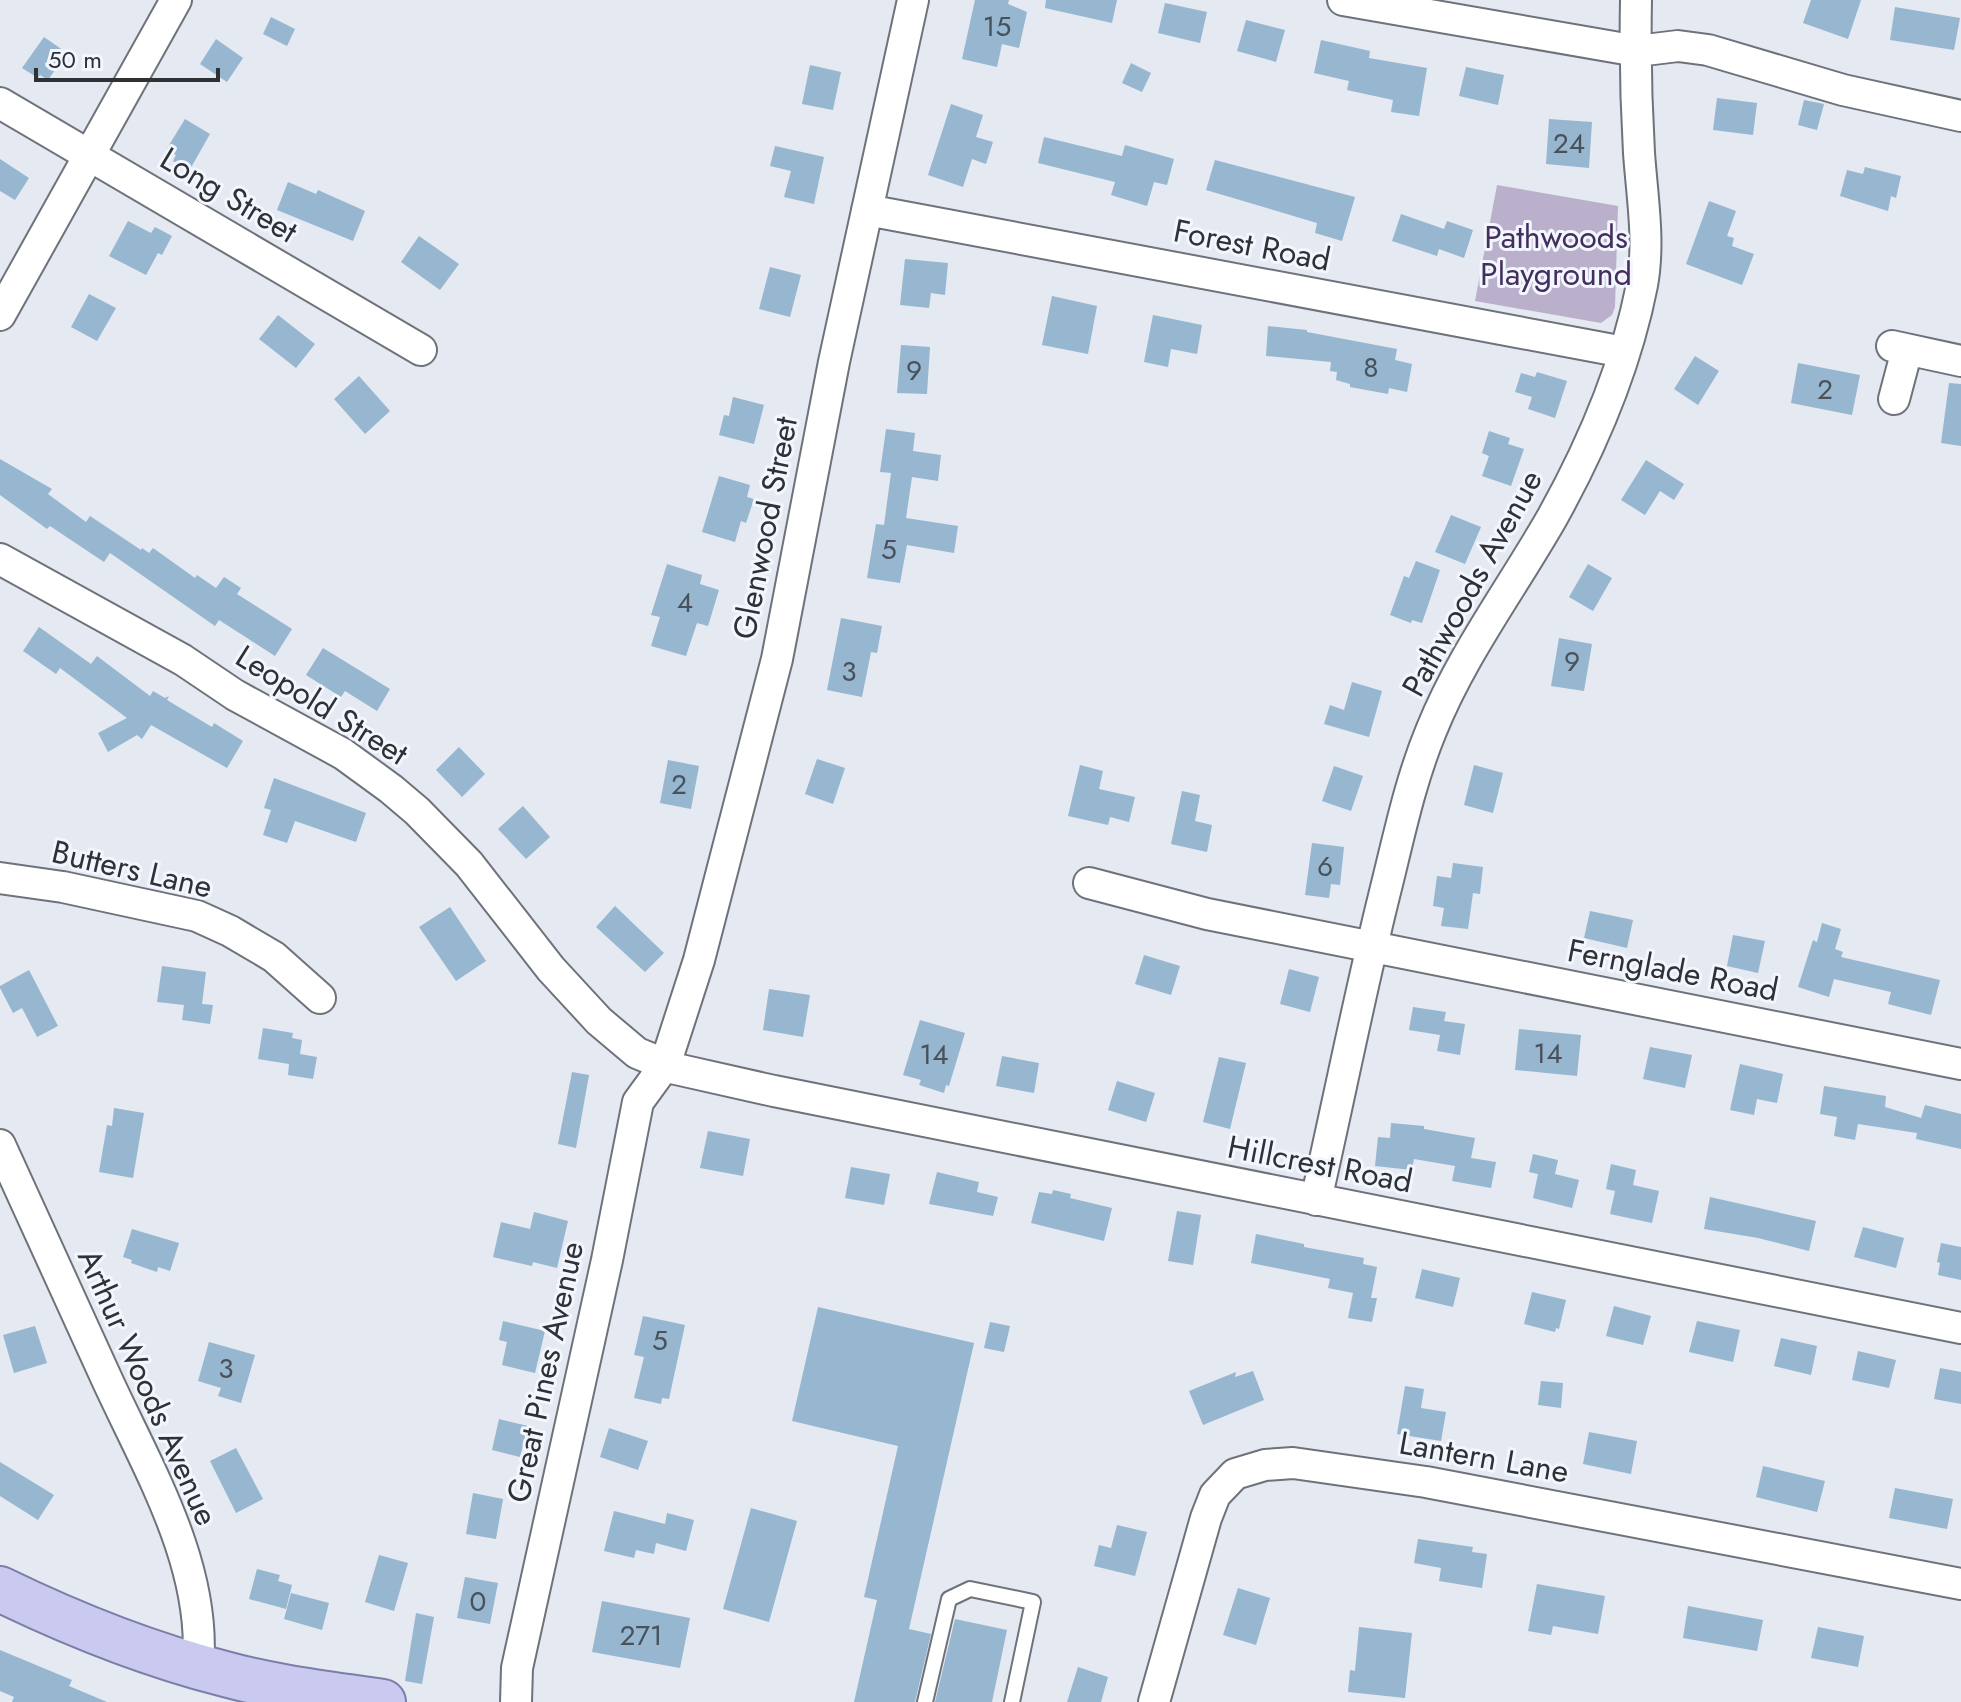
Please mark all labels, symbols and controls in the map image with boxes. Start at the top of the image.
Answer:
house number: 15 [983,6,1011,47]
scale bar [36,32,218,82]
text: 50 m [48,42,102,77]
house number: 24 [1553,123,1585,164]
street label: Long Street [152,136,307,254]
street label: Forest Road [1170,207,1334,283]
park label: Pathwoods Playground [1480,214,1632,297]
house number: 8 [1363,347,1379,388]
house number: 9 [906,350,922,391]
house number: 2 [1817,369,1833,410]
street label: Glenwood Street [721,413,809,643]
street label: Pathwoods Avenue [1391,461,1553,705]
house number: 5 [881,529,897,570]
house number: 4 [677,582,693,623]
street label: Leopold Street [227,634,417,777]
house number: 9 [1564,641,1580,682]
house number: 3 [841,651,857,692]
house number: 2 [671,764,687,805]
street label: Butters Lane [47,828,217,910]
house number: 6 [1317,846,1333,887]
street label: Fernglade Road [1564,927,1782,1013]
house number: 14 [1534,1033,1562,1074]
house number: 14 [920,1034,948,1075]
street label: Hillcrest Road [1224,1124,1416,1204]
street label: Great Pines Avenue [495,1237,595,1507]
street label: Arthur Woods Avenue [66,1241,230,1533]
house number: 5 [652,1320,668,1361]
house number: 3 [218,1348,234,1389]
street label: Lantern Lane [1396,1419,1572,1495]
house number: 0 [470,1581,486,1622]
house number: 271 [619,1615,663,1656]

